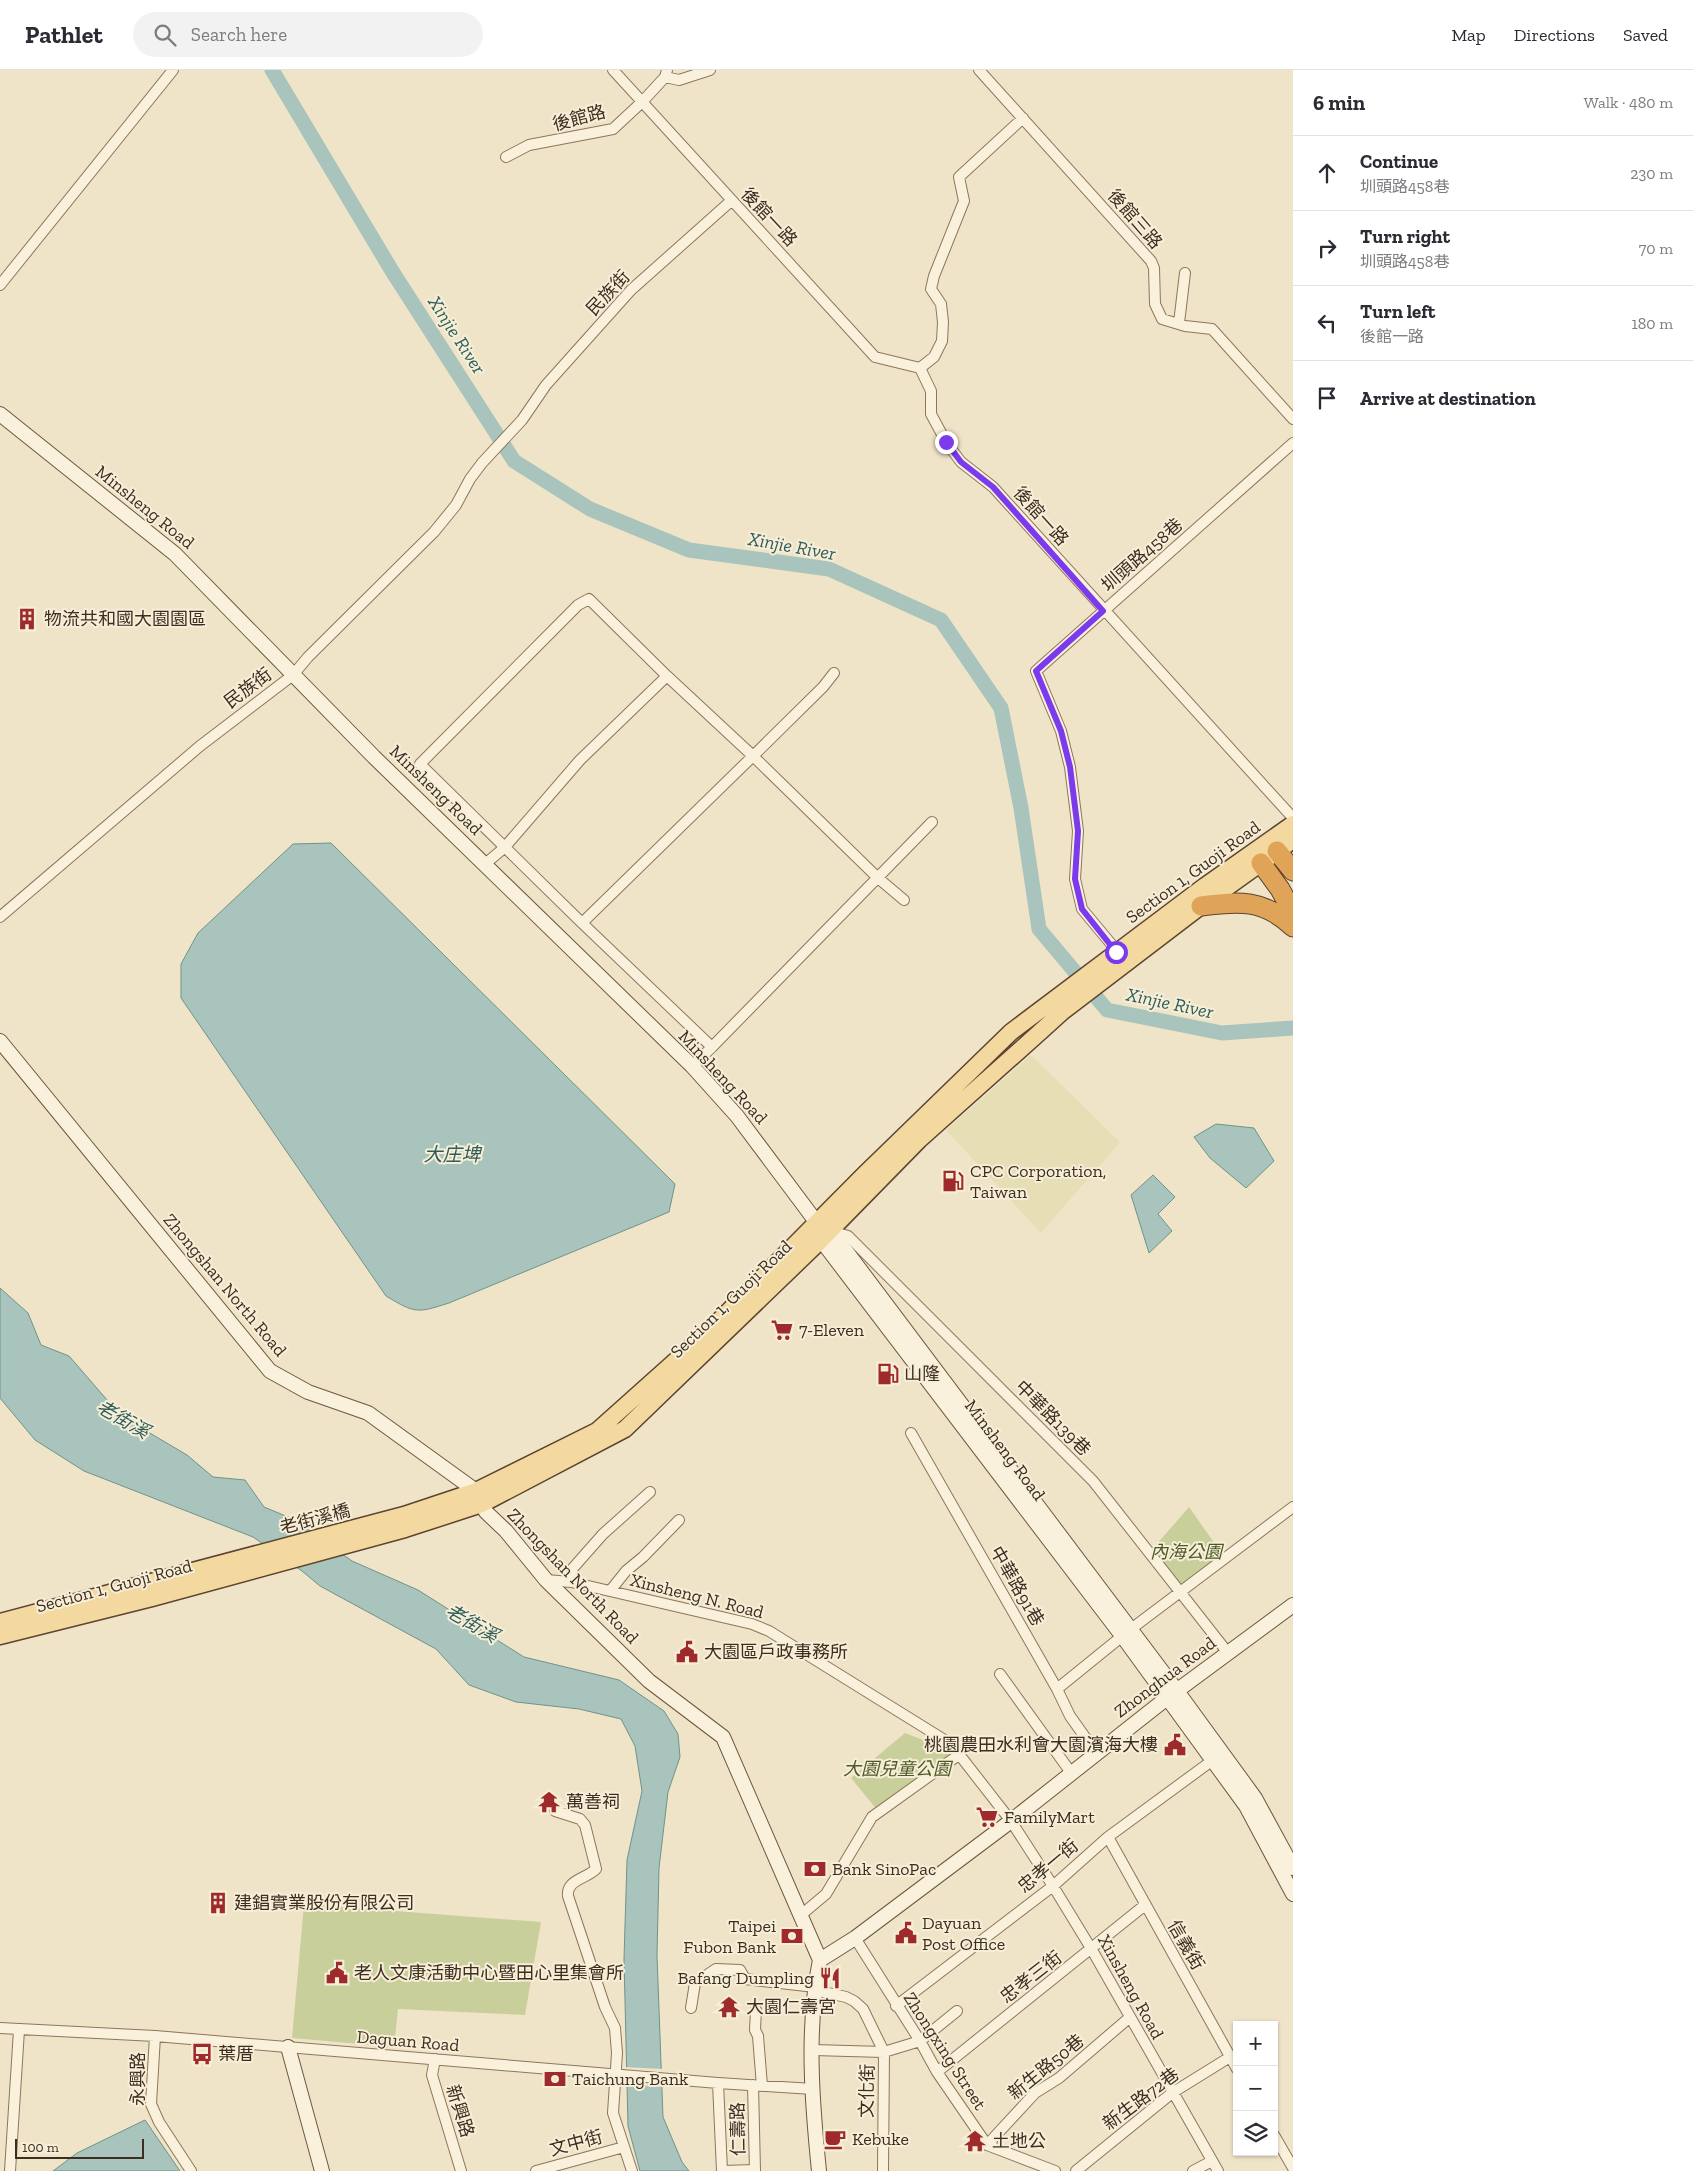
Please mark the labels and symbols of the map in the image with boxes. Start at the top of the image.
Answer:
street label: 後館路 [550,100,608,136]
street label: 後館一路 [736,183,802,251]
street label: 後館三路 [1103,185,1167,253]
street label: 民族街 [582,266,634,320]
water label: Xinjie River [423,291,491,379]
route end [935,431,958,454]
street label: Minsheng Road [91,460,199,554]
street label: 後館一路 [1009,482,1073,550]
street label: 圳頭路458巷 [1097,514,1187,596]
water label: Xinjie River [746,527,838,565]
building icon: 物流共和國大園園區 [14,606,40,632]
place label: 物流共和國大園園區 [44,608,206,630]
street label: 民族街 [220,663,276,713]
street label: Minsheng Road [385,740,487,840]
street label: Section 1, Guoji Road [1122,816,1264,928]
route start [1105,941,1128,964]
water label: Xinjie River [1123,982,1216,1024]
street label: Minsheng Road [674,1025,772,1129]
water label: 大庄埤 [423,1143,482,1166]
place label: CPC Corporation, Taiwan [970,1160,1106,1203]
fuel station icon: CPC Corporation, Taiwan [940,1168,966,1194]
street label: Zhongshan North Road [159,1209,291,1361]
street label: Section 1, Guoji Road [666,1235,796,1363]
supermarket icon: 7-Eleven [769,1317,795,1343]
place label: 7-Eleven [799,1319,865,1341]
fuel station icon: 山隆 [875,1361,901,1387]
place label: 山隆 [904,1363,940,1385]
street label: 中華路139巷 [1011,1376,1095,1460]
water label: 老街溪 [93,1395,156,1445]
street label: Minsheng Road [960,1395,1050,1505]
street label: 老街溪橋 [277,1499,353,1539]
street label: Zhongshan North Road [503,1504,644,1648]
park label: 內海公園 [1150,1541,1225,1563]
street label: 中華路91巷 [985,1542,1049,1630]
street label: Section 1, Guoji Road [34,1555,194,1617]
street label: Xinsheng N. Road [628,1569,766,1623]
water label: 老街溪 [442,1599,505,1649]
street label: Zhonghua Road [1110,1632,1220,1722]
public building icon: 大園區戶政事務所 [674,1639,700,1665]
place label: 大園區戶政事務所 [704,1641,848,1663]
public building icon: 桃園農田水利會大園濱海大樓 [1162,1732,1188,1758]
place label: 桃園農田水利會大園濱海大樓 [924,1734,1158,1756]
park label: 大園兒童公園 [843,1758,954,1780]
temple icon: 萬善祠 [536,1789,562,1815]
place label: 萬善祠 [566,1791,620,1813]
supermarket icon: FamilyMart [974,1804,1000,1830]
place label: FamilyMart [1004,1806,1095,1828]
street label: 忠孝一街 [1013,1834,1083,1898]
bank icon: Bank SinoPac [802,1856,828,1882]
place label: Bank SinoPac [832,1858,936,1880]
building icon: 建錩實業股份有限公司 [205,1890,231,1916]
place label: 建錩實業股份有限公司 [234,1892,414,1914]
place label: Dayuan Post Office [922,1912,1005,1955]
place label: Taipei Fubon Bank [683,1915,777,1958]
street label: 信義街 [1163,1916,1209,1974]
public building icon: Dayuan Post Office [893,1920,919,1946]
bank icon: Taipei Fubon Bank [779,1923,805,1949]
street label: Xinsheng Road [1093,1931,1169,2043]
street label: 忠孝三街 [996,1946,1066,2008]
public building icon: 老人文康活動中心暨田心里集會所 [324,1960,350,1986]
place label: 老人文康活動中心暨田心里集會所 [354,1962,624,1984]
restaurant icon: Bafang Dumpling [817,1965,843,1991]
place label: Bafang Dumpling [678,1967,814,1989]
street label: Zhongxing Street [899,1988,991,2114]
temple icon: 大園仁壽宮 [716,1994,742,2020]
place label: 大園仁壽宮 [746,1996,836,2018]
street label: Daguan Road [356,2026,460,2056]
street label: 新生路50巷 [1003,2030,1089,2104]
bus stop icon: 葉厝 [189,2041,215,2067]
place label: 葉厝 [218,2043,254,2065]
street label: 永興路 [127,2052,149,2106]
street label: 新生路72巷 [1099,2063,1183,2135]
street label: 文化街 [856,2064,878,2118]
bank icon: Taichung Bank [542,2066,568,2092]
place label: Taichung Bank [572,2068,689,2090]
street label: 新興路 [442,2082,478,2140]
street label: 仁壽路 [727,2102,749,2156]
street label: 文中街 [547,2125,605,2161]
cafe icon: Kebuke [822,2126,848,2152]
place label: Kebuke [852,2128,909,2150]
temple icon: 土地公 [962,2128,988,2154]
place label: 土地公 [992,2130,1046,2152]
scale bar [15,2136,144,2159]

